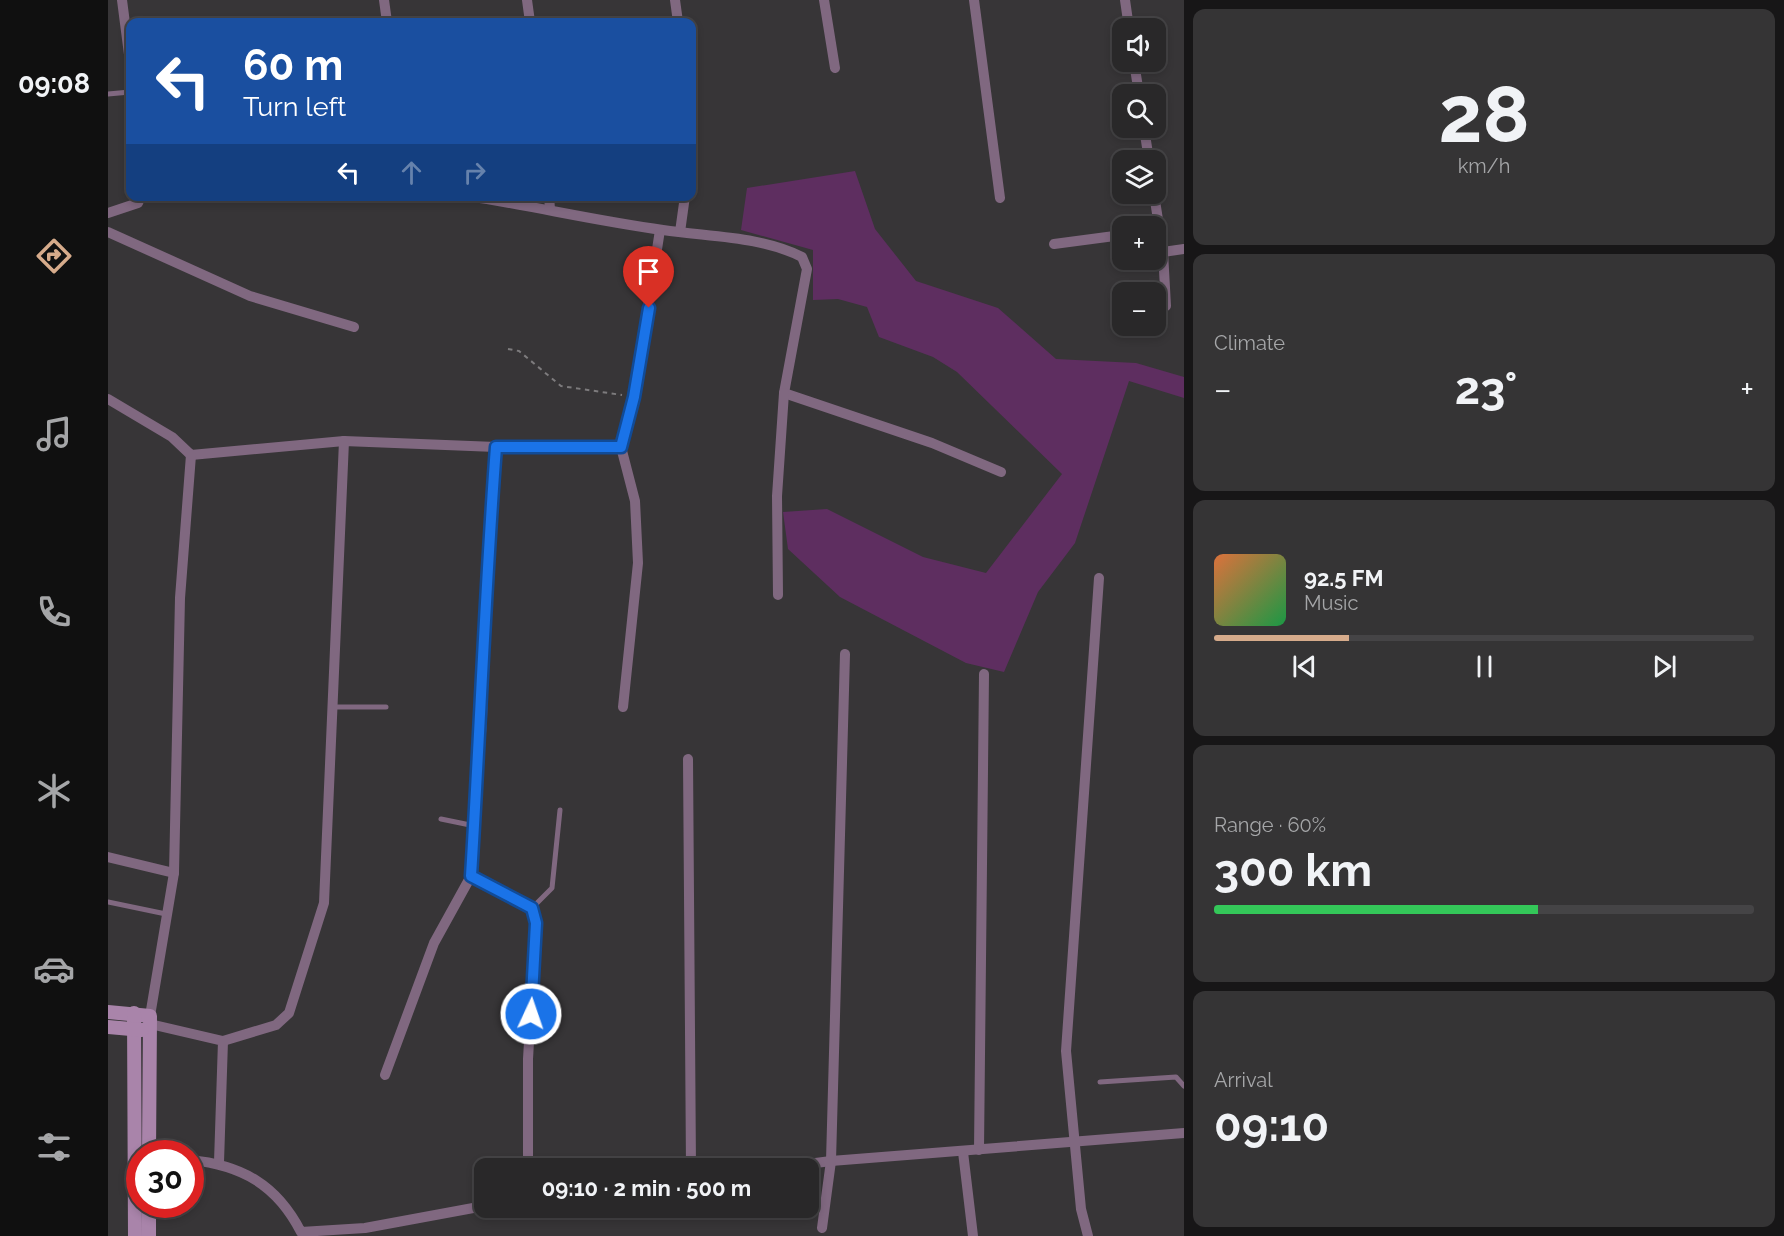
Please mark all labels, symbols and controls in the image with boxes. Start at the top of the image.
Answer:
map controls [1112,18,1166,336]
button: sound [1112,18,1166,72]
text: 60 m [243,41,343,90]
icon: left [144,42,222,120]
text: 09:08 [18,68,90,99]
text: 28 [1438,69,1530,160]
button: search [1112,84,1166,138]
text: Turn left [243,91,346,122]
button: layers [1112,150,1166,204]
text: km/h [1458,154,1510,178]
icon: left [332,156,365,189]
icon: ahead [395,156,428,189]
icon: right [458,156,491,189]
button: + [1112,216,1166,270]
icon: directions [33,235,75,277]
pin [623,246,674,308]
icon: arrive [632,255,665,288]
button: − [1112,282,1166,336]
text: Climate [1214,331,1285,355]
text: 23° [1455,362,1517,415]
text: − [1214,370,1232,409]
text: + [1740,370,1754,409]
icon: music [33,413,75,455]
text: 92.5 FM [1304,565,1383,591]
icon: phone [33,591,75,633]
text: Music [1304,591,1358,615]
icon: previous [1288,650,1321,683]
icon: pause [1468,650,1501,683]
icon: next [1648,650,1681,683]
icon: climate [33,770,75,812]
text: Range · 60% [1214,813,1326,837]
text: 300 km [1214,844,1372,897]
icon: car [33,948,75,990]
position arrow [499,982,563,1046]
text: Arrival [1214,1068,1273,1092]
text: 09:10 [1214,1099,1329,1152]
icon: filters [33,1126,75,1168]
speed limit sign: 30 [126,1140,204,1218]
text: 09:10 · 2 min · 500 m [542,1175,751,1201]

